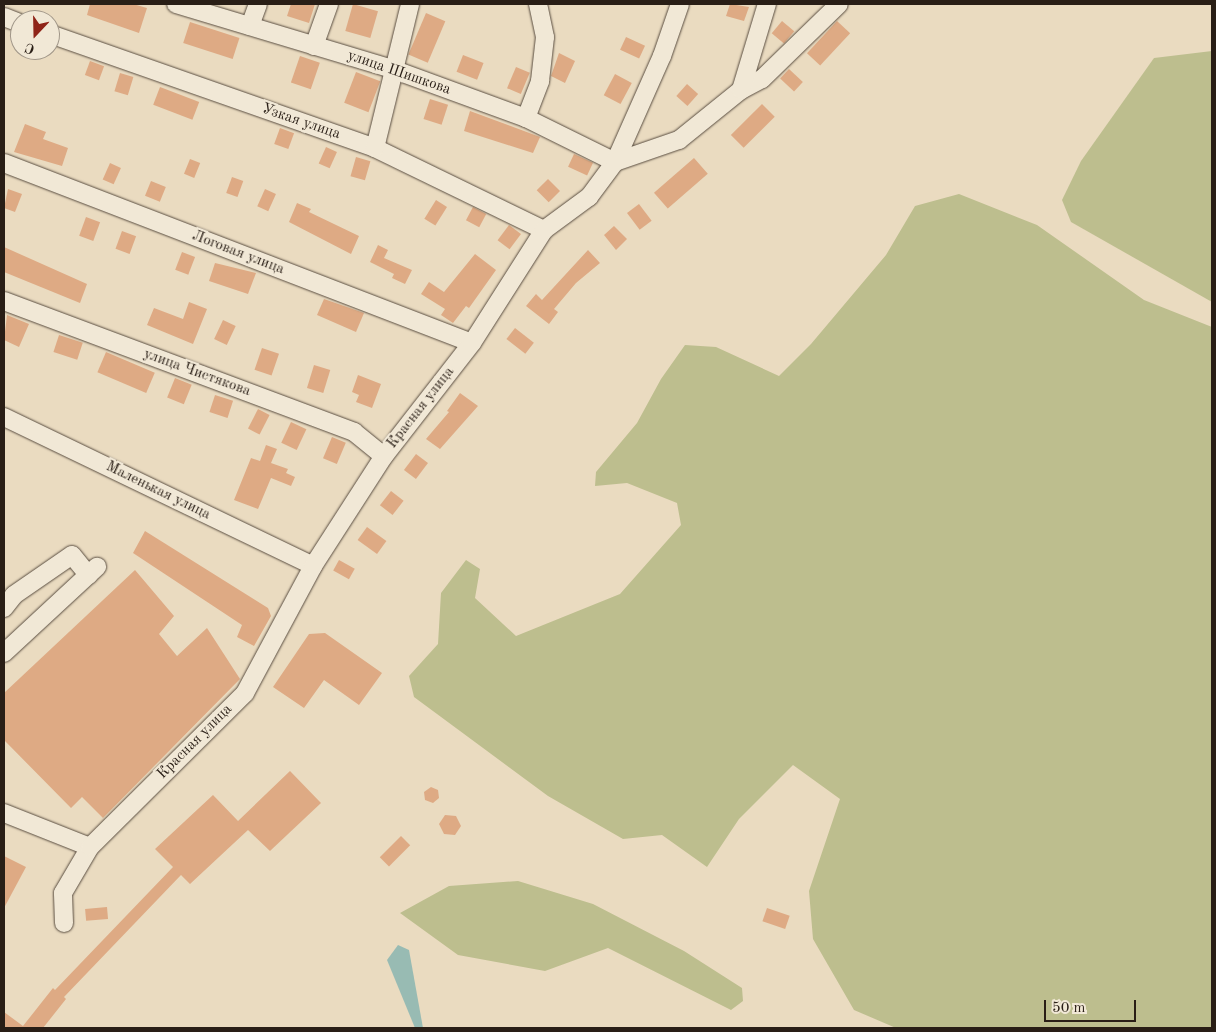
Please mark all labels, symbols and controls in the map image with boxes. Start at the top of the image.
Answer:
north arrow [10,10,60,60]
text: С [23,40,37,56]
street label: улица Шишкова [345,47,453,99]
street label: Узкая улица [259,100,343,144]
street label: Логовая улица [189,227,287,279]
street label: улица Чистякова [141,345,253,401]
street label: Красная улица [384,364,458,452]
street label: Маленькая улица [103,458,213,524]
street label: Красная улица [154,701,236,783]
scale bar [1046,990,1138,1022]
text: 50 m [1052,1001,1086,1016]

